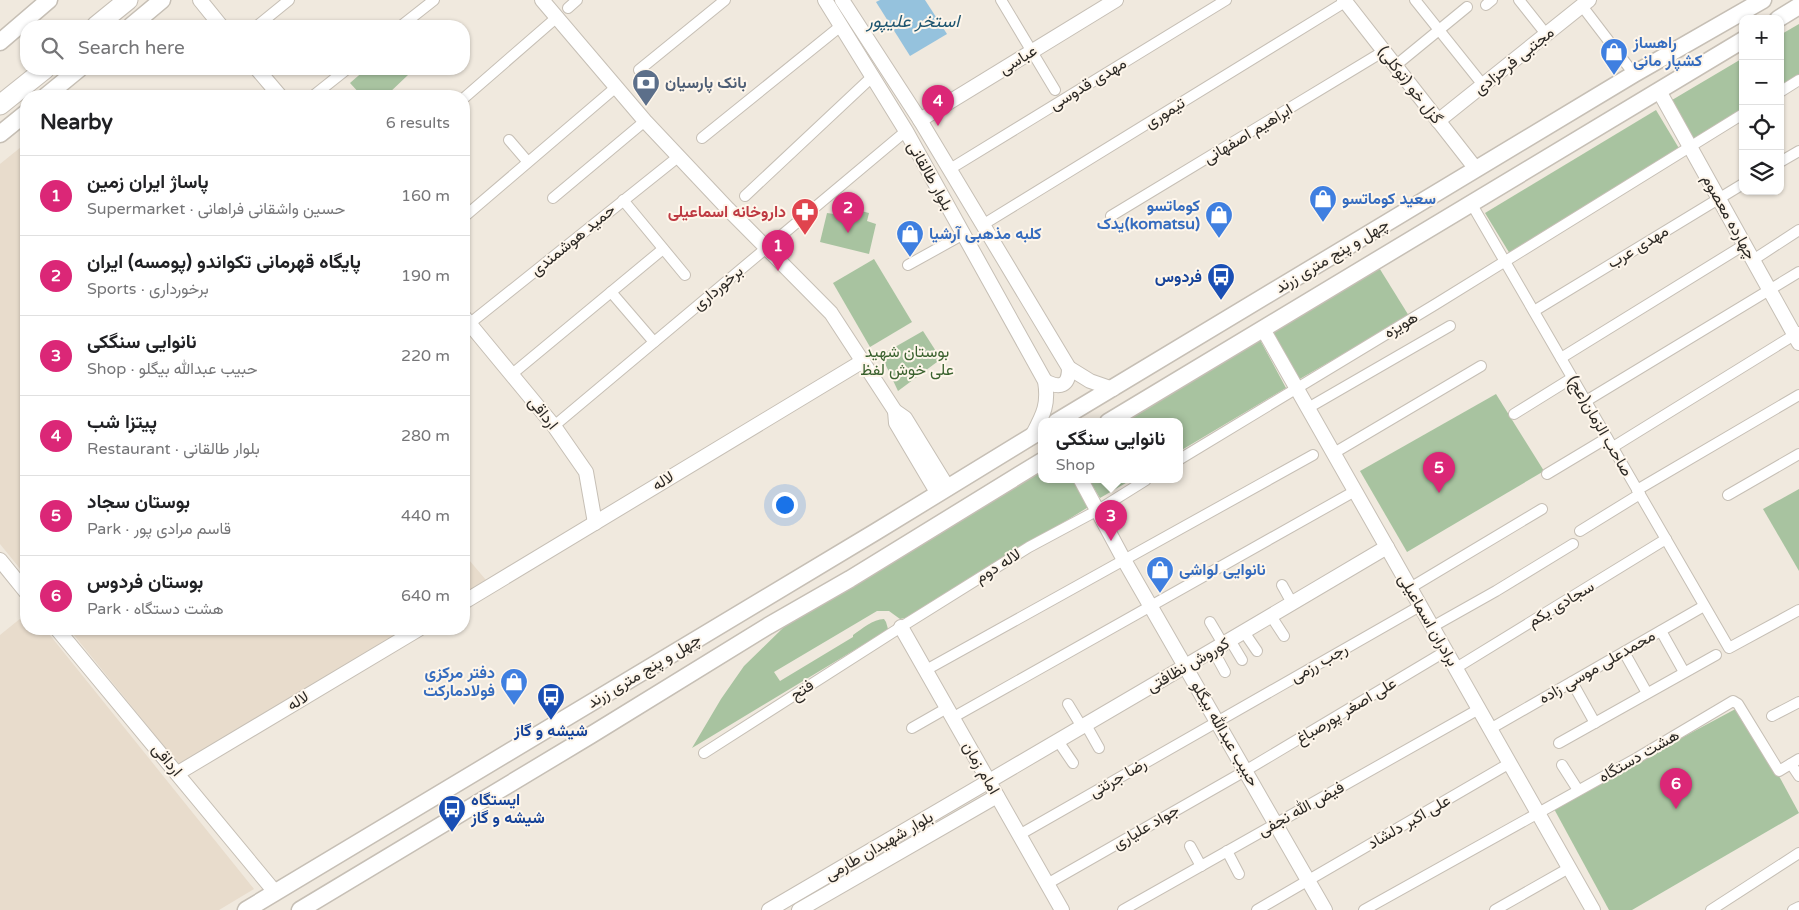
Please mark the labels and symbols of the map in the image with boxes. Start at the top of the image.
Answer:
water label: استخر علیپور [866,10,961,33]
street label: مجتبی فرحزادی [1470,23,1558,99]
place label: راهساز کشپار مانی [1632,33,1702,72]
shop icon: راهساز کشپار مانی [1599,37,1629,76]
street label: عباسی [995,41,1041,79]
street label: گزل خو (توکلی) [1373,42,1447,128]
street label: مهدی قدوسی [1046,53,1130,115]
bank icon: بانک پارسیان [631,68,661,107]
place label: بانک پارسیان [665,73,747,94]
pin: 4 [922,85,954,126]
street label: تیموری [1141,93,1189,133]
street label: ابراهیم اصفهانی [1200,100,1296,168]
street label: بلوار طالقانی [903,138,957,214]
street label: چهارده معصوم [1696,171,1761,264]
shop icon: سعید کوماتسو [1308,184,1338,223]
place label: سعید کوماتسو [1342,189,1436,209]
pin: 2 [832,192,864,233]
place label: کوماتسو یدک(komatsu) [1097,196,1200,234]
pharmacy icon: داروخانه اسماعیلی [790,197,820,236]
street label: حمید هوشمندی [526,199,620,280]
shop icon: کوماتسو یدک(komatsu) [1204,200,1234,239]
place label: داروخانه اسماعیلی [668,202,786,222]
street label: چهل و پنج متری زرند [1272,214,1393,299]
shop icon: کلبه مذهبی آرشیا [895,219,925,258]
street label: مهدی عرب [1604,221,1672,273]
place label: کلبه مذهبی آرشیا [929,224,1042,244]
pin: 1 [762,230,794,271]
street label: برخورداری [689,261,747,315]
bus stop icon: فردوس [1206,262,1236,301]
place label: فردوس [1155,267,1202,287]
street label: هویزه [1380,307,1422,343]
park label: بوستان شهید علی خوش لفظ [860,342,954,380]
street label: صاحب الزمان(عج) [1562,372,1637,481]
street label: ارداقی [524,392,562,434]
pin: 5 [1423,452,1455,493]
street label: لاله [648,467,678,495]
your location [772,492,798,518]
pin: 3 [1095,500,1127,541]
street label: لاله دوم [971,544,1025,588]
shop icon: نانوایی لواشی [1145,555,1175,594]
place label: نانوایی لواشی [1179,560,1266,580]
street label: برادران اسماعیلی [1393,570,1463,670]
street label: سجادی یکم [1524,576,1598,632]
street label: محمدعلی موسی زاده [1535,626,1659,708]
street label: چهل و پنج متری زرند [584,629,705,714]
street label: کوروش نظافتی [1143,633,1233,697]
street label: رجب رزمی [1287,639,1351,687]
place label: دفتر مرکزی فولادمارکت [423,663,495,701]
shop icon: دفتر مرکزی فولادمارکت [499,667,529,706]
street label: علی اصغر پورصباغ [1292,673,1401,750]
street label: فتح [786,675,818,706]
street label: حبیب عبدالله بیگلو [1187,678,1263,791]
bus stop icon: شیشه و گاز [536,682,566,721]
street label: لاله [283,687,313,715]
place label: شیشه و گاز [513,721,588,741]
street label: هشت دستگاه [1595,725,1683,787]
street label: امام زمان [958,738,1004,798]
street label: ارداقی [147,739,187,781]
street label: رضا جرئتی [1086,754,1150,802]
pin: 6 [1660,768,1692,809]
street label: فیض الله نجفی [1254,777,1348,841]
place label: ایستگاه شیشه و گاز [470,790,545,828]
street label: علی اکبر دلشاد [1364,790,1454,854]
bus stop icon: ایستگاه شیشه و گاز [437,794,467,833]
street label: جواد علیاری [1109,800,1183,854]
street label: بلوار شهیدان طارمی [821,807,937,885]

